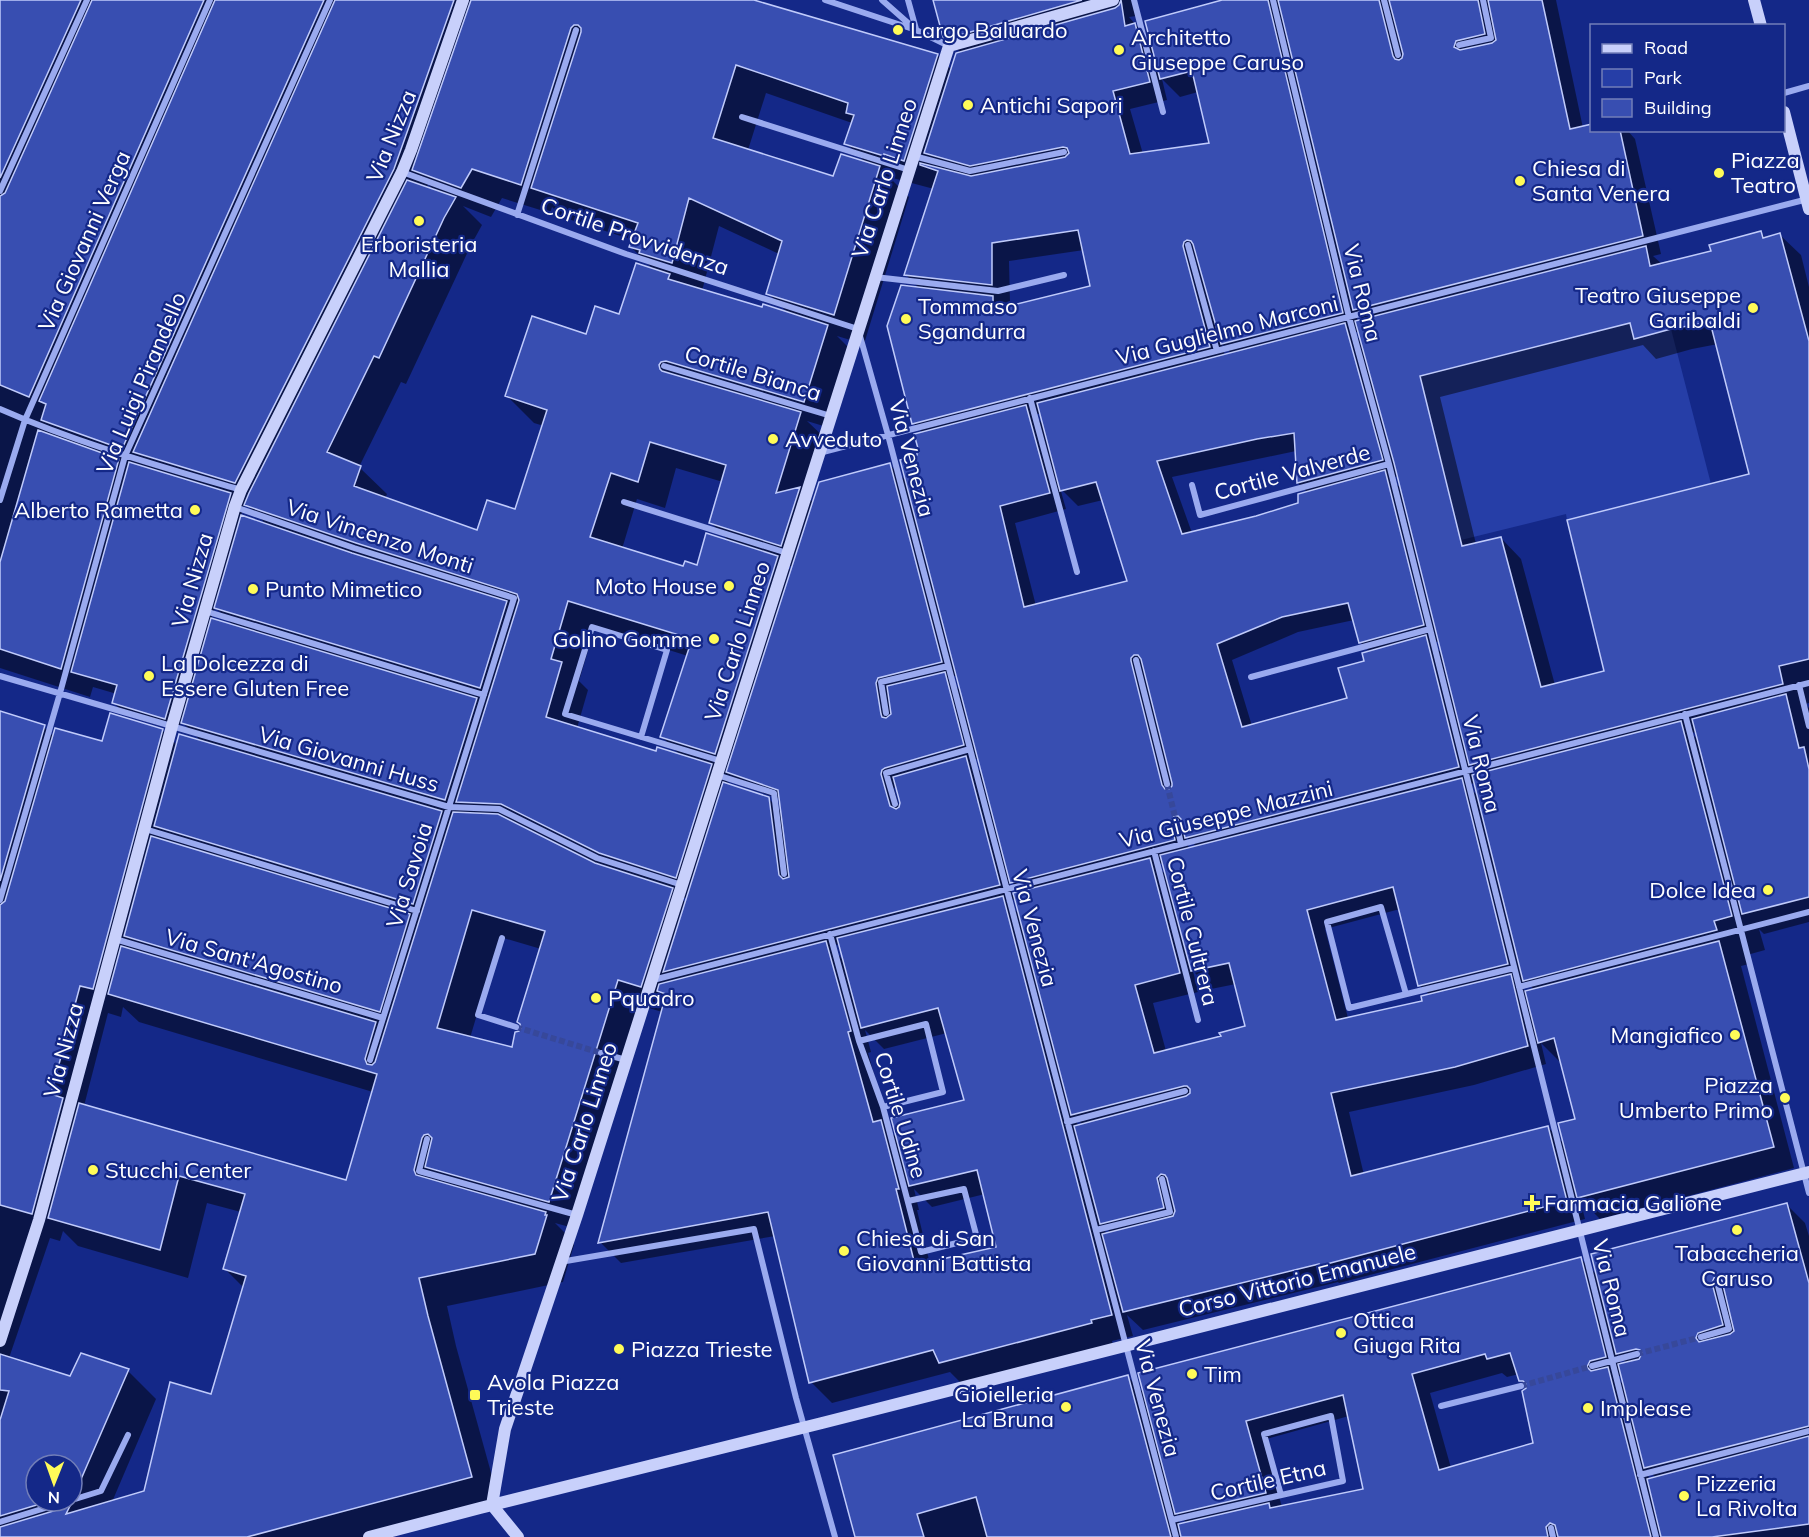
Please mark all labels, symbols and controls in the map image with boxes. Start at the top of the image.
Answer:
place label: Largo Baluardo [910,16,1068,44]
marker: Largo Baluardo [891,23,905,37]
place label: Architetto Giuseppe Caruso [1131,23,1304,76]
legend [1590,24,1785,132]
text: Road [1644,36,1688,59]
marker: Architetto Giuseppe Caruso [1112,43,1126,57]
text: Park [1644,66,1683,89]
street label: Via Nizza [360,86,422,186]
place label: Antichi Sapori [980,91,1123,119]
street label: Via Carlo Linneo [845,94,923,262]
text: Building [1644,96,1712,119]
marker: Antichi Sapori [961,98,975,112]
street label: Via Giovanni Verga [32,146,136,336]
place label: Piazza Teatro [1731,146,1800,199]
place label: Chiesa di Santa Venera [1532,154,1670,207]
marker: Piazza Teatro [1712,166,1726,180]
marker: Chiesa di Santa Venera [1513,174,1527,188]
street label: Cortile Provvidenza [537,191,733,281]
marker: Erboristeria Mallia [412,214,426,228]
place label: Erboristeria Mallia [361,230,477,283]
street label: Via Roma [1337,241,1389,345]
place label: Teatro Giuseppe Garibaldi [1575,281,1741,334]
street label: Via Luigi Pirandello [90,288,192,478]
street label: Via Guglielmo Marconi [1113,289,1341,371]
place label: Tommaso Sgandurra [918,292,1026,345]
marker: Teatro Giuseppe Garibaldi [1746,301,1760,315]
marker: Tommaso Sgandurra [899,312,913,326]
street label: Cortile Bianca [681,339,825,407]
street label: Via Venezia [883,396,941,520]
place label: Avveduto [785,425,882,453]
marker: Avveduto [766,432,780,446]
street label: Cortile Valverde [1211,438,1373,506]
street label: Via Vincenzo Monti [283,493,477,579]
place label: Alberto Rametta [14,496,183,524]
marker: Alberto Rametta [188,503,202,517]
street label: Via Nizza [165,529,219,631]
street label: Via Carlo Linneo [698,557,776,725]
place label: Moto House [595,572,717,600]
place label: Punto Mimetico [265,575,422,603]
marker: Moto House [722,579,736,593]
marker: Punto Mimetico [246,582,260,596]
place label: Golino Gomme [552,625,702,653]
marker: Golino Gomme [707,632,721,646]
place label: La Dolcezza di Essere Gluten Free [161,649,349,702]
marker: La Dolcezza di Essere Gluten Free [142,669,156,683]
street label: Via Roma [1456,712,1508,816]
street label: Via Giovanni Huss [256,720,442,798]
street label: Via Giuseppe Mazzini [1116,774,1336,854]
street label: Via Savoia [380,819,438,931]
street label: Cortile Cultrera [1161,854,1225,1008]
street label: Via Venezia [1006,866,1064,990]
place label: Dolce Idea [1649,876,1756,904]
marker: Dolce Idea [1761,883,1775,897]
street label: Via Sant'Agostino [162,922,346,1000]
place label: Pquadro [608,984,695,1012]
marker: Pquadro [589,991,603,1005]
street label: Via Nizza [37,999,89,1101]
place label: Mangiafico [1610,1021,1723,1049]
marker: Mangiafico [1728,1028,1742,1042]
street label: Via Carlo Linneo [545,1038,623,1206]
street label: Cortile Udine [869,1048,933,1182]
place label: Piazza Umberto Primo [1619,1071,1773,1124]
marker: Piazza Umberto Primo [1778,1091,1792,1105]
place label: Stucchi Center [105,1156,251,1184]
marker: Stucchi Center [86,1163,100,1177]
place label: Farmacia Galione [1544,1189,1722,1217]
marker: Farmacia Galione [1525,1196,1539,1210]
marker: Tabaccheria Caruso [1730,1223,1744,1237]
place label: Chiesa di San Giovanni Battista [856,1224,1031,1277]
street label: Via Roma [1586,1236,1638,1340]
street label: Corso Vittorio Emanuele [1175,1237,1419,1323]
place label: Tabaccheria Caruso [1675,1239,1799,1292]
marker: Chiesa di San Giovanni Battista [837,1244,851,1258]
place label: Ottica Giuga Rita [1353,1306,1461,1359]
marker: Ottica Giuga Rita [1334,1326,1348,1340]
place label: Piazza Trieste [631,1335,773,1363]
street label: Via Venezia [1129,1336,1187,1460]
marker: Piazza Trieste [612,1342,626,1356]
place label: Tim [1204,1360,1242,1388]
marker: Tim [1185,1367,1199,1381]
place label: Avola Piazza Trieste [487,1368,620,1421]
place label: Gioielleria La Bruna [954,1380,1054,1433]
marker: Avola Piazza Trieste [468,1388,482,1402]
place label: Implease [1600,1394,1692,1422]
marker: Gioielleria La Bruna [1059,1400,1073,1414]
marker: Implease [1581,1401,1595,1415]
north arrow [24,1453,84,1513]
street label: Cortile Etna [1207,1453,1329,1507]
place label: Pizzeria La Rivolta [1696,1469,1798,1522]
text: N [48,1488,60,1508]
marker: Pizzeria La Rivolta [1677,1489,1691,1503]

